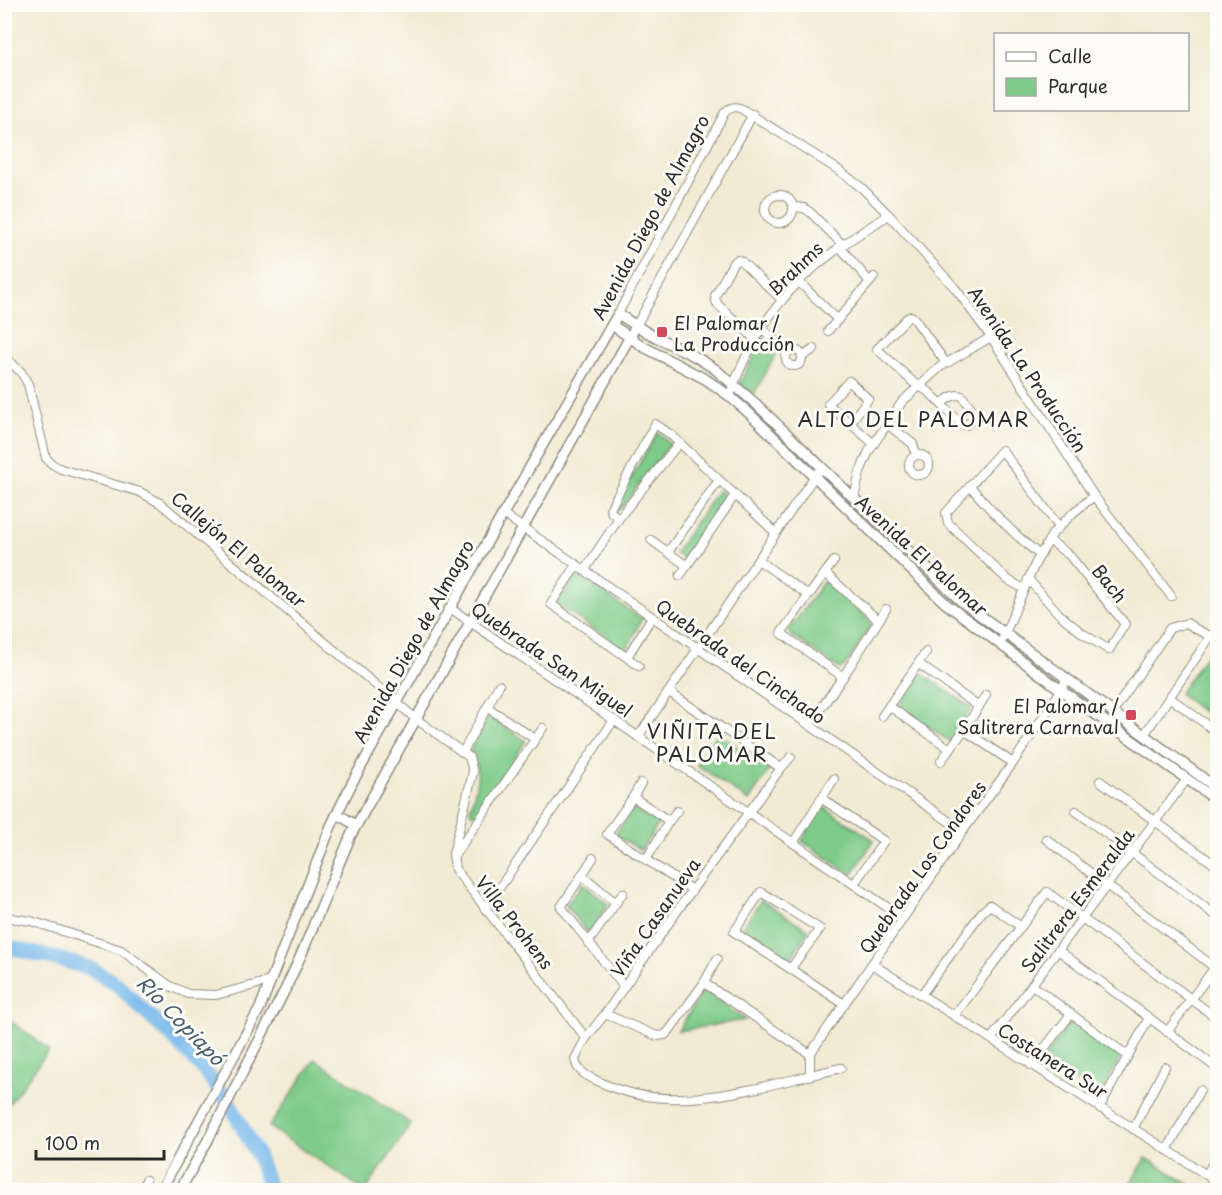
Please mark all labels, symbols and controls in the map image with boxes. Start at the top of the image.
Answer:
legend [994,33,1189,111]
text: Calle [1048,42,1092,69]
text: Parque [1048,72,1108,99]
street label: Avenida Diego de Almagro [584,110,716,324]
street label: Brahms [761,235,829,301]
street label: Avenida La Producción [962,280,1094,458]
place label: El Palomar / La Producción [674,309,795,357]
marker: El Palomar / La Producción [655,325,669,339]
district label: ALTO DEL PALOMAR [798,404,1030,434]
street label: Callejón El Palomar [166,484,313,614]
street label: Avenida El Palomar [850,488,995,622]
street label: Avenida Diego de Almagro [346,534,480,748]
street label: Bach [1086,558,1134,608]
street label: Quebrada del Cinchado [651,592,831,730]
street label: Quebrada San Miguel [466,595,638,723]
place label: El Palomar / Salitrera Carnaval [957,692,1120,740]
marker: El Palomar / Salitrera Carnaval [1124,708,1138,722]
district label: VIÑITA DEL PALOMAR [647,716,777,769]
street label: Quebrada Los Condores [852,775,992,959]
street label: Salitrera Esmeralda [1014,822,1141,978]
street label: Viña Casanueva [604,852,706,982]
street label: Villa Prohens [470,869,560,975]
water label: Río Copiapó [130,968,233,1073]
street label: Costanera Sur [993,1015,1114,1105]
scale bar [36,1123,164,1161]
text: 100 m [45,1129,100,1156]

